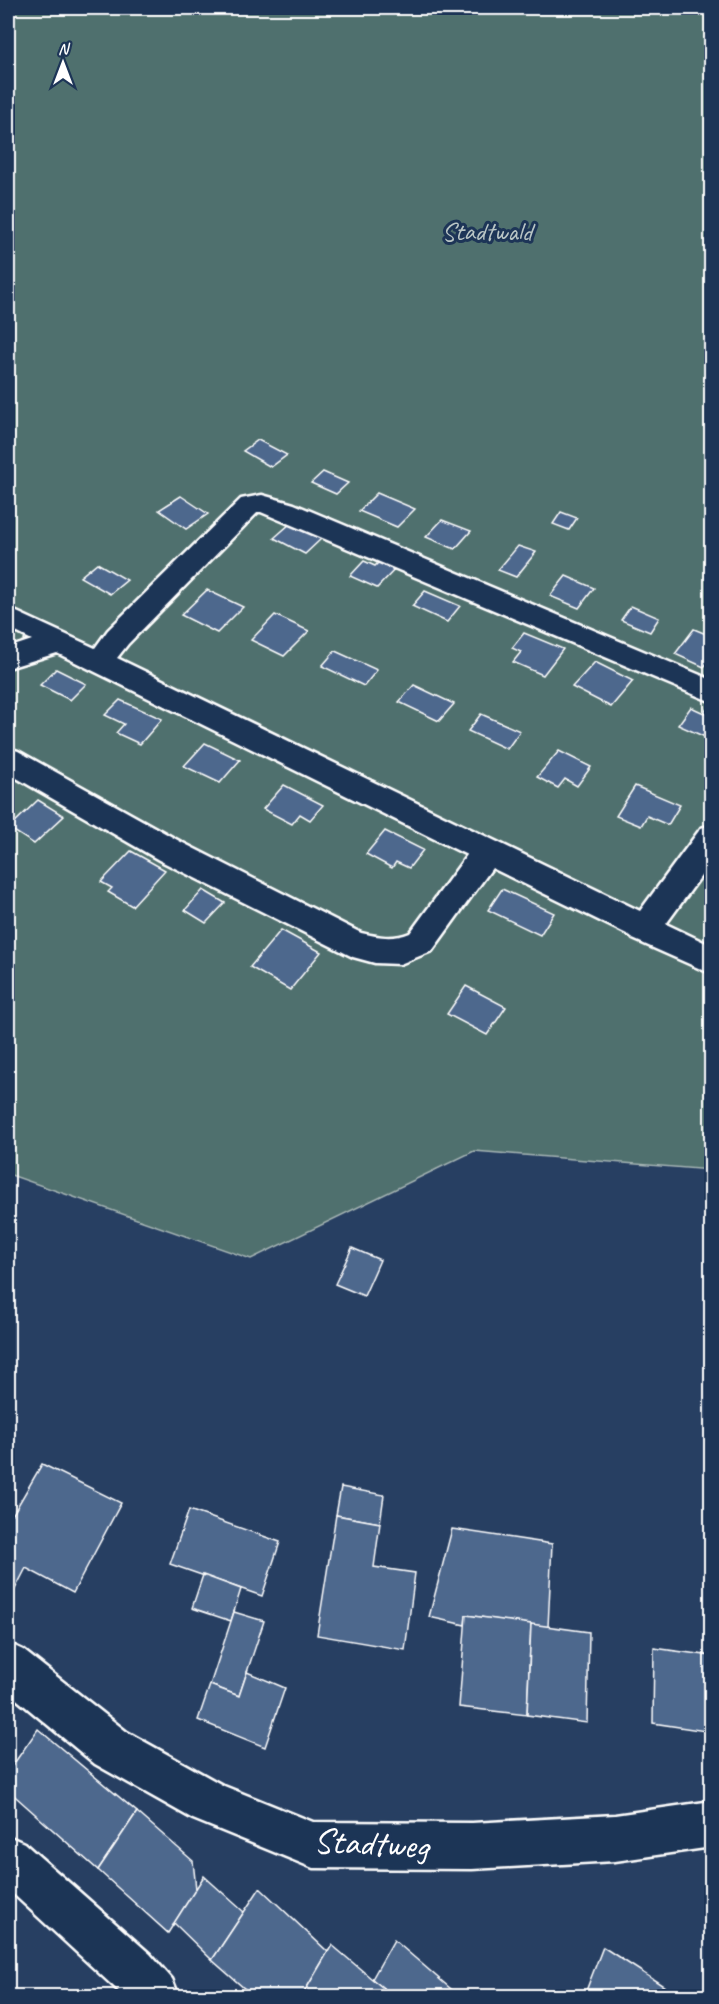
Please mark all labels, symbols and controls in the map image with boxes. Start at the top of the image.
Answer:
north arrow [33,33,93,93]
text: N [58,39,71,59]
park label: Stadtwald [442,215,536,248]
street label: Stadtweg [312,1817,433,1869]

